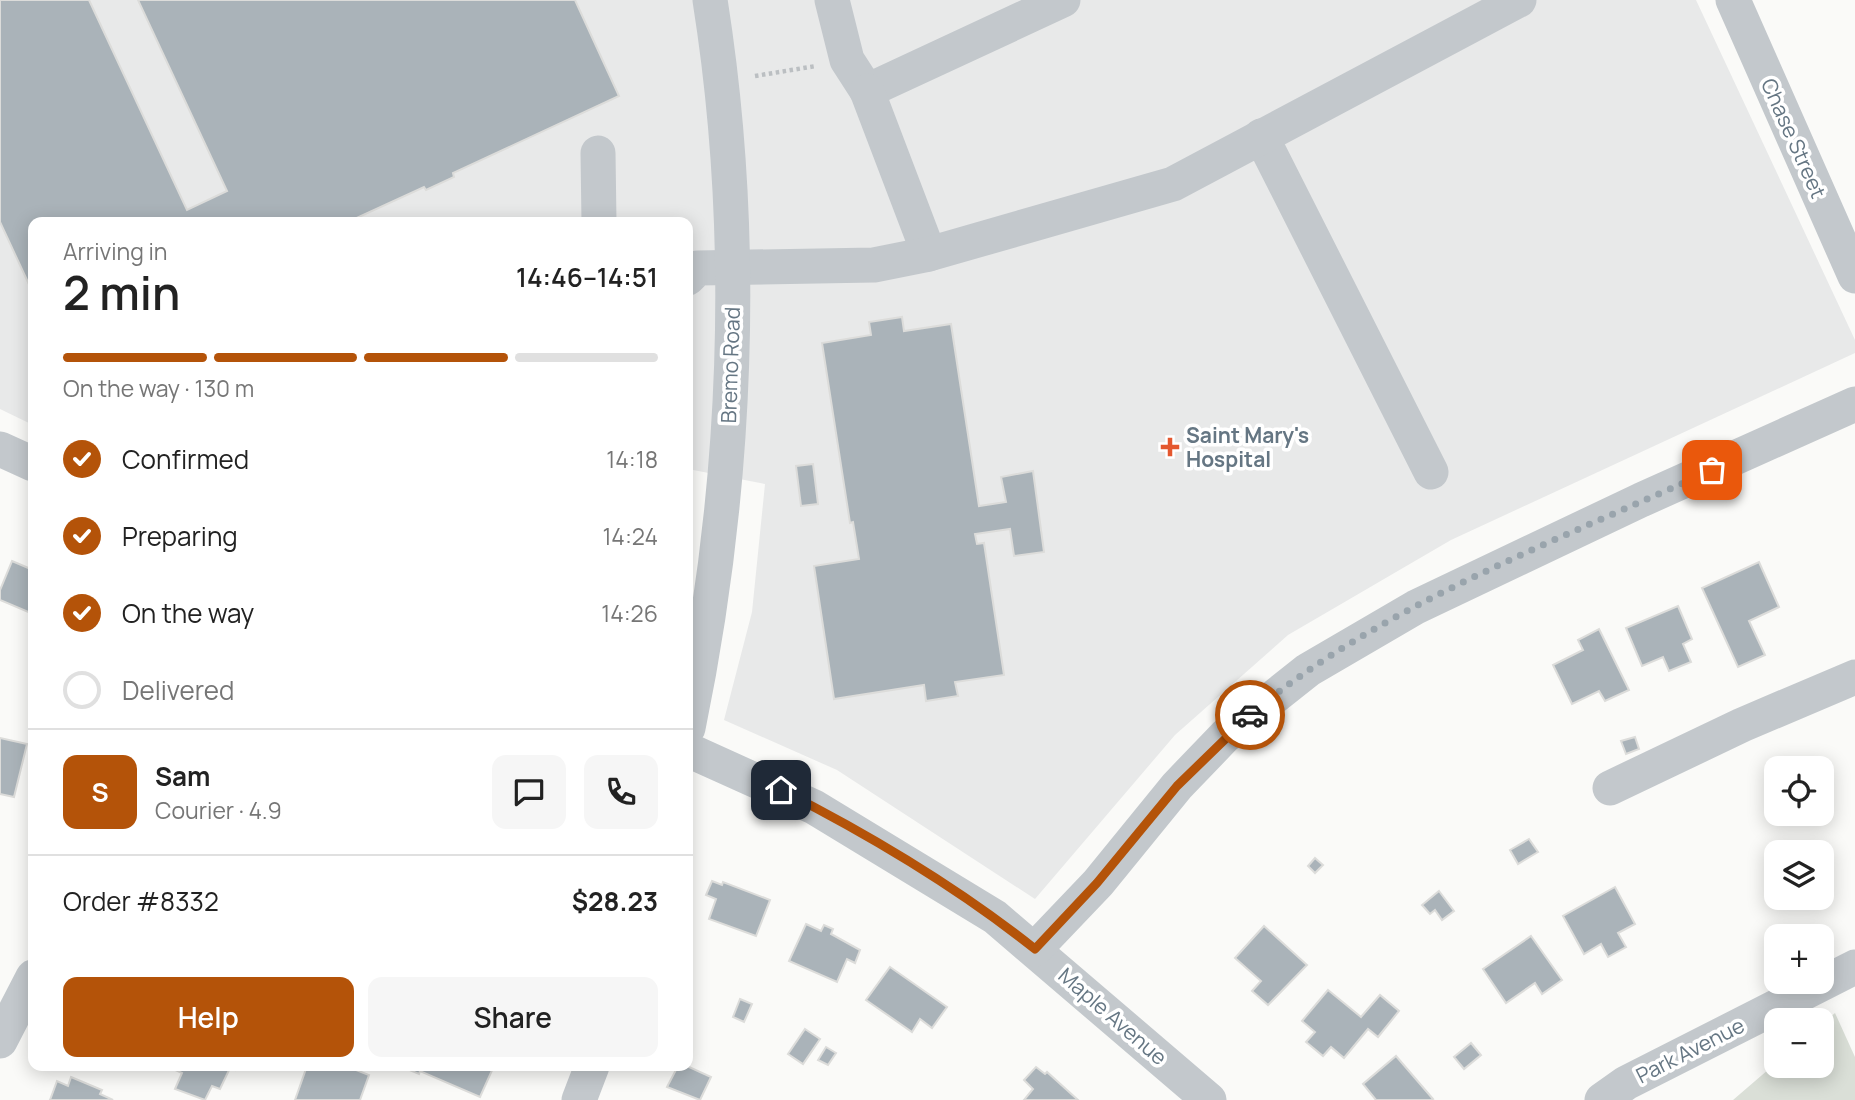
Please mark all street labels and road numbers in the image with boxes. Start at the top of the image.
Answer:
street label: Chase Street [1755,74,1833,202]
street label: Bremo Road [714,306,746,424]
street label: Maple Avenue [1053,961,1173,1071]
street label: Park Avenue [1631,1011,1749,1089]

